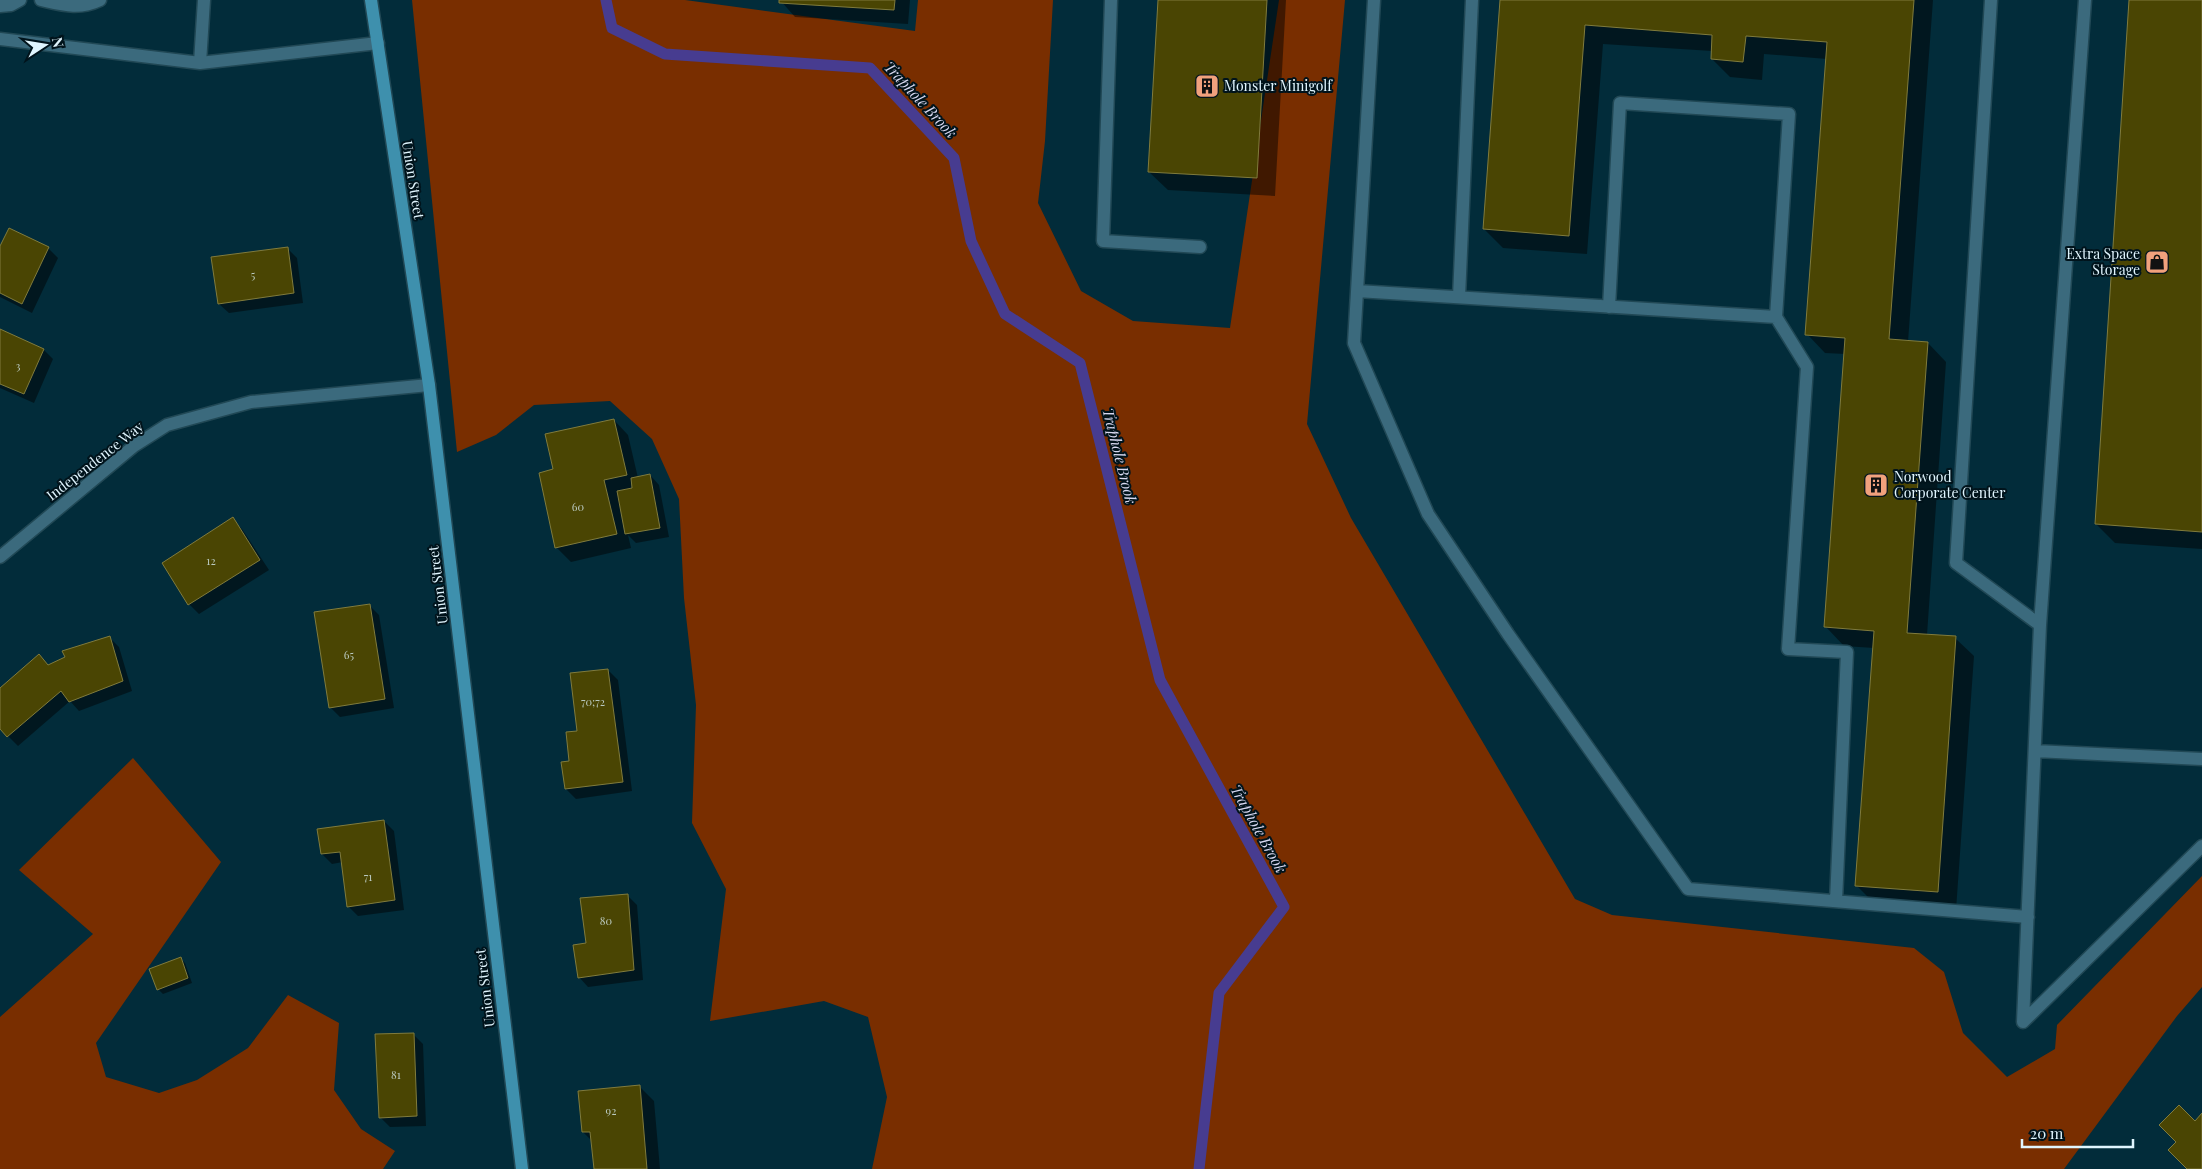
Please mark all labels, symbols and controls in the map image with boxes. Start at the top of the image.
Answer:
north arrow [20,20,70,70]
text: N [48,35,69,49]
water label: Traphole Brook [880,57,962,142]
building icon: Monster Minigolf [1194,73,1220,99]
place label: Monster Minigolf [1224,76,1333,95]
street label: Union Street [398,139,429,221]
place label: Extra Space Storage [2066,244,2140,279]
shop icon: Extra Space Storage [2144,249,2170,275]
house number: 5 [251,267,256,282]
house number: 3 [16,358,21,373]
water label: Traphole Brook [1098,406,1142,506]
street label: Independence Way [42,417,147,505]
place label: Norwood Corporate Center [1894,467,2006,502]
building icon: Norwood Corporate Center [1863,472,1889,498]
house number: 60 [572,499,585,514]
street label: Union Street [423,544,452,625]
house number: 12 [206,553,216,568]
house number: 65 [344,647,355,662]
house number: 70;72 [581,694,605,709]
water label: Traphole Brook [1226,781,1292,877]
house number: 71 [364,869,372,884]
house number: 80 [600,913,613,928]
street label: Union Street [470,947,499,1028]
house number: 81 [391,1067,401,1082]
house number: 92 [606,1103,616,1118]
scale bar [2022,1116,2133,1148]
text: 20 m [2030,1123,2064,1143]

